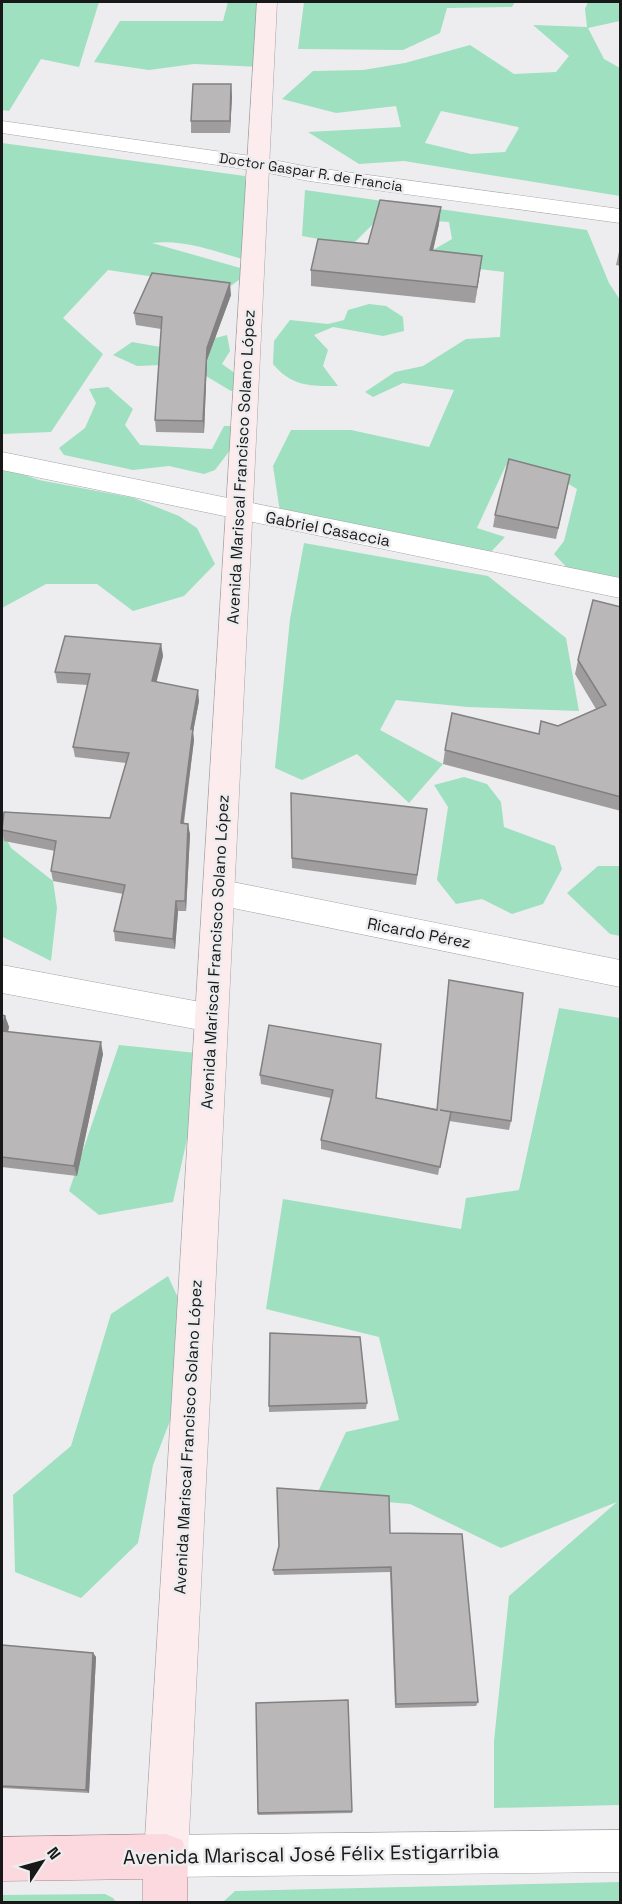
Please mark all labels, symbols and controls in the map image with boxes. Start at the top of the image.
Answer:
street label: Doctor Gaspar R. de Francia [218,149,404,195]
street label: Avenida Mariscal Francisco Solano López [222,309,260,625]
street label: Gabriel Casaccia [264,507,392,551]
street label: Avenida Mariscal Francisco Solano López [196,794,234,1110]
street label: Ricardo Pérez [365,913,473,953]
street label: Avenida Mariscal Francisco Solano López [169,1279,207,1595]
north arrow [12,1832,72,1892]
street label: Avenida Mariscal José Félix Estigarribia [123,1838,499,1870]
text: N [42,1843,65,1864]

